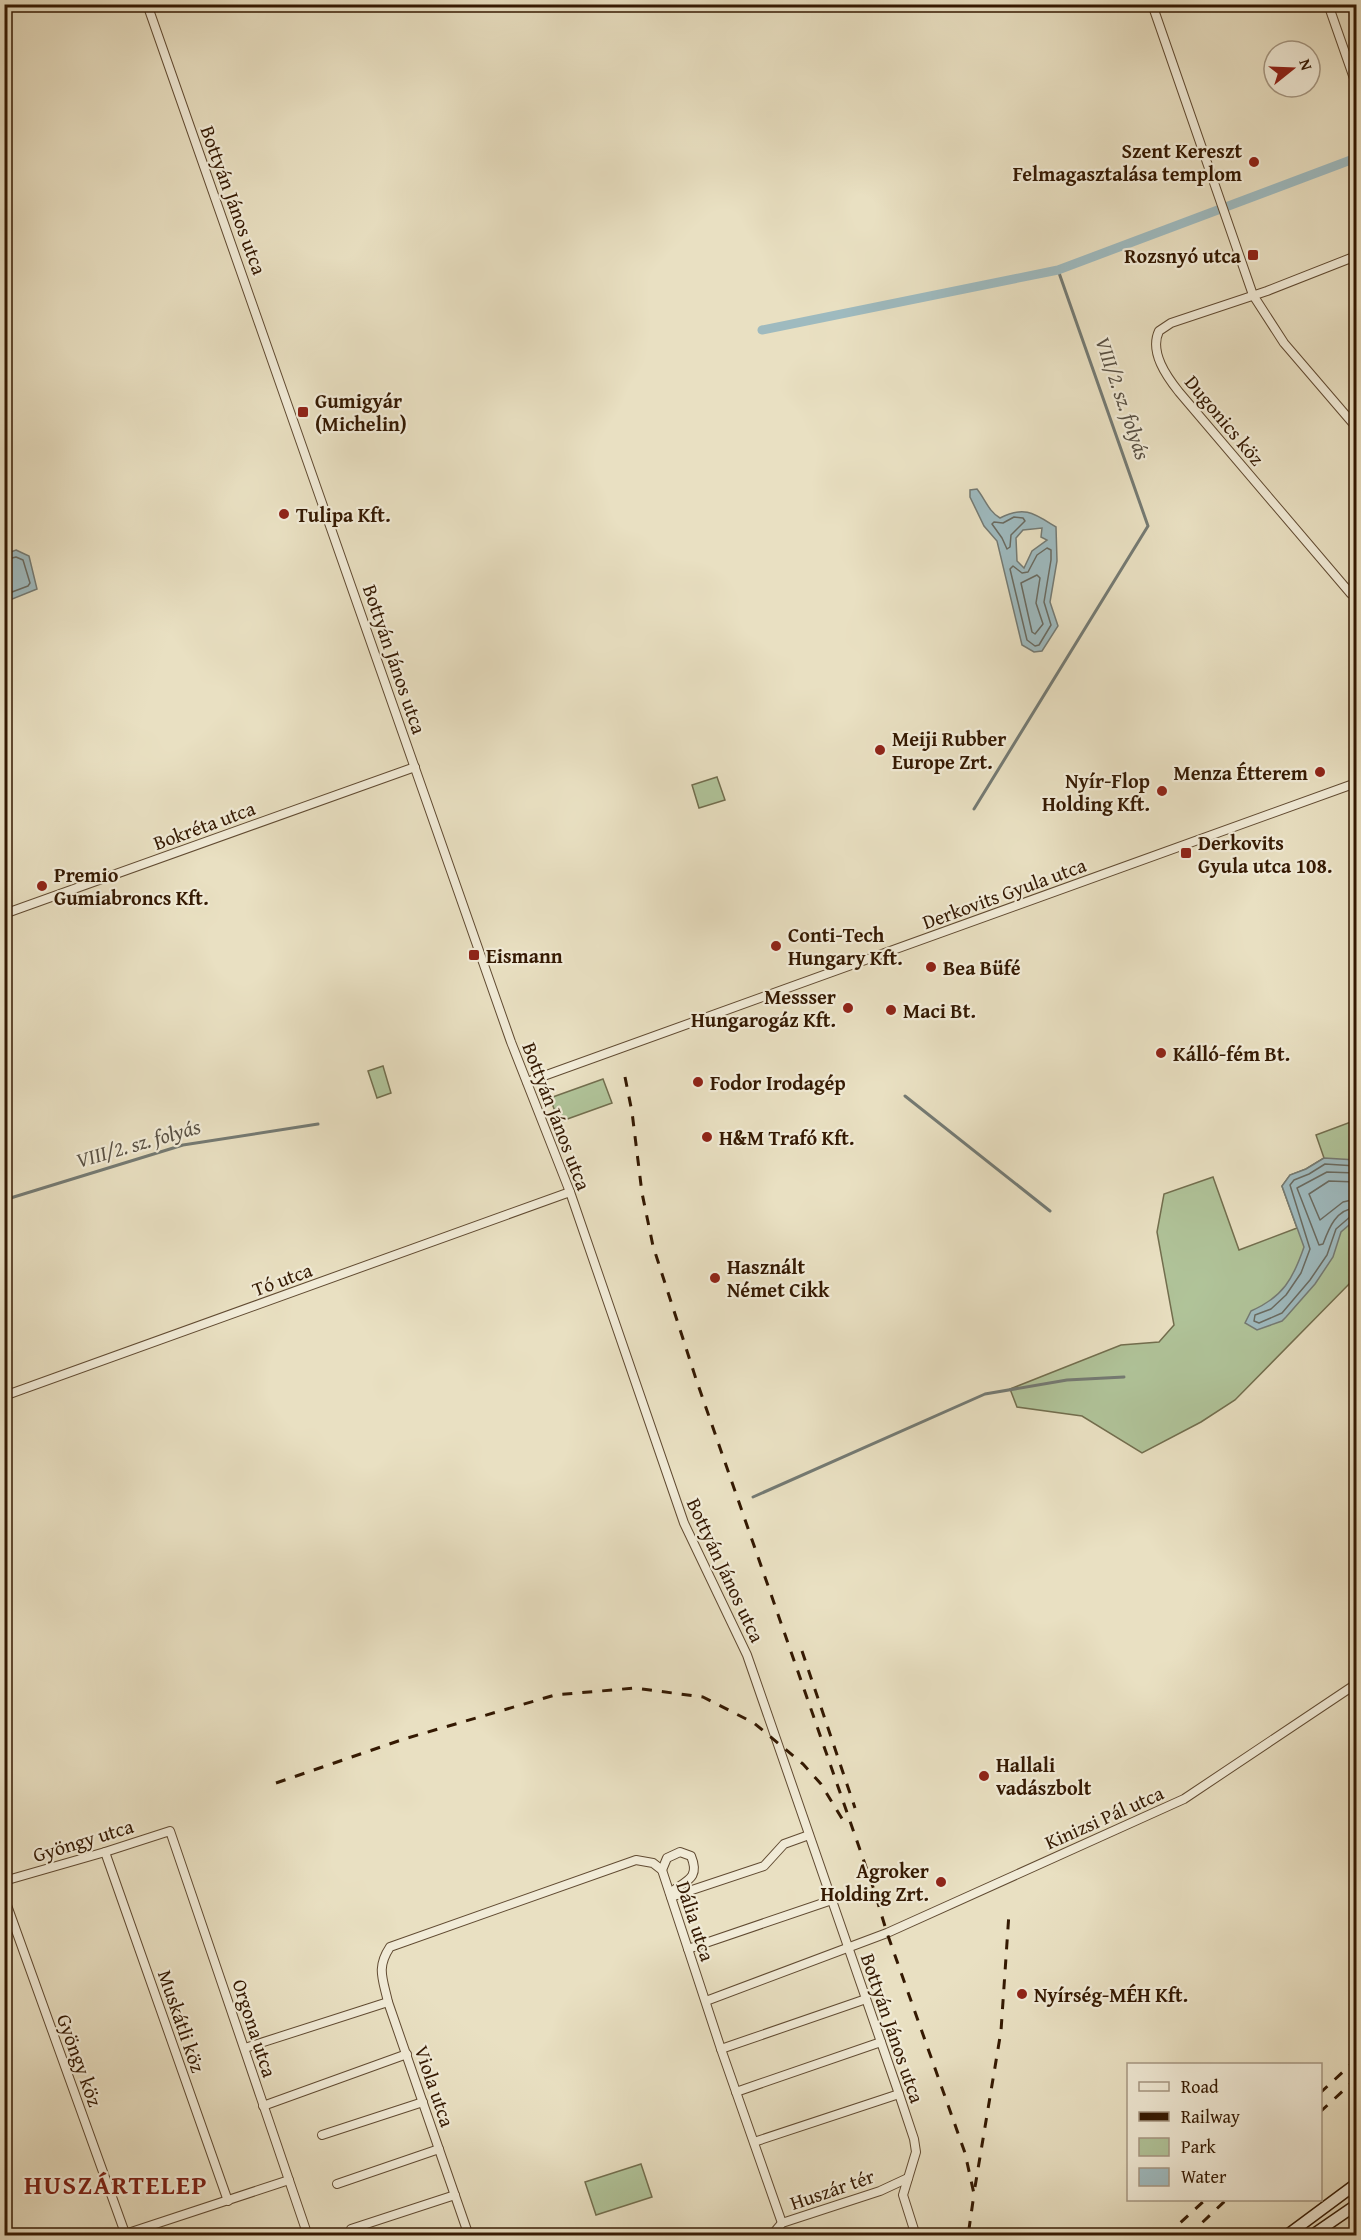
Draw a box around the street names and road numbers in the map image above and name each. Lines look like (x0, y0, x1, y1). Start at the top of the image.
street label: Bottyán János utca (194, 122, 275, 279)
street label: Dugonics köz (1178, 368, 1272, 472)
street label: Bottyán János utca (356, 580, 434, 738)
street label: Bokréta utca (149, 793, 259, 857)
street label: Derkovits Gyula utca (918, 850, 1091, 936)
street label: Bottyán János utca (515, 1038, 599, 1195)
street label: Tó utca (248, 1255, 317, 1303)
street label: Bottyán János utca (680, 1493, 772, 1648)
street label: Kinizsi Pál utca (1040, 1778, 1169, 1856)
street label: Gyöngy utca (29, 1811, 137, 1869)
street label: Dália utca (669, 1877, 723, 1965)
street label: Bottyán János utca (854, 1949, 932, 2107)
street label: Muskátli köz (151, 1966, 213, 2076)
street label: Orgona utca (225, 1975, 285, 2081)
street label: Gyöngy köz (50, 2010, 110, 2111)
street label: Viola utca (408, 2041, 463, 2131)
street label: Huszár tér (786, 2161, 878, 2217)

